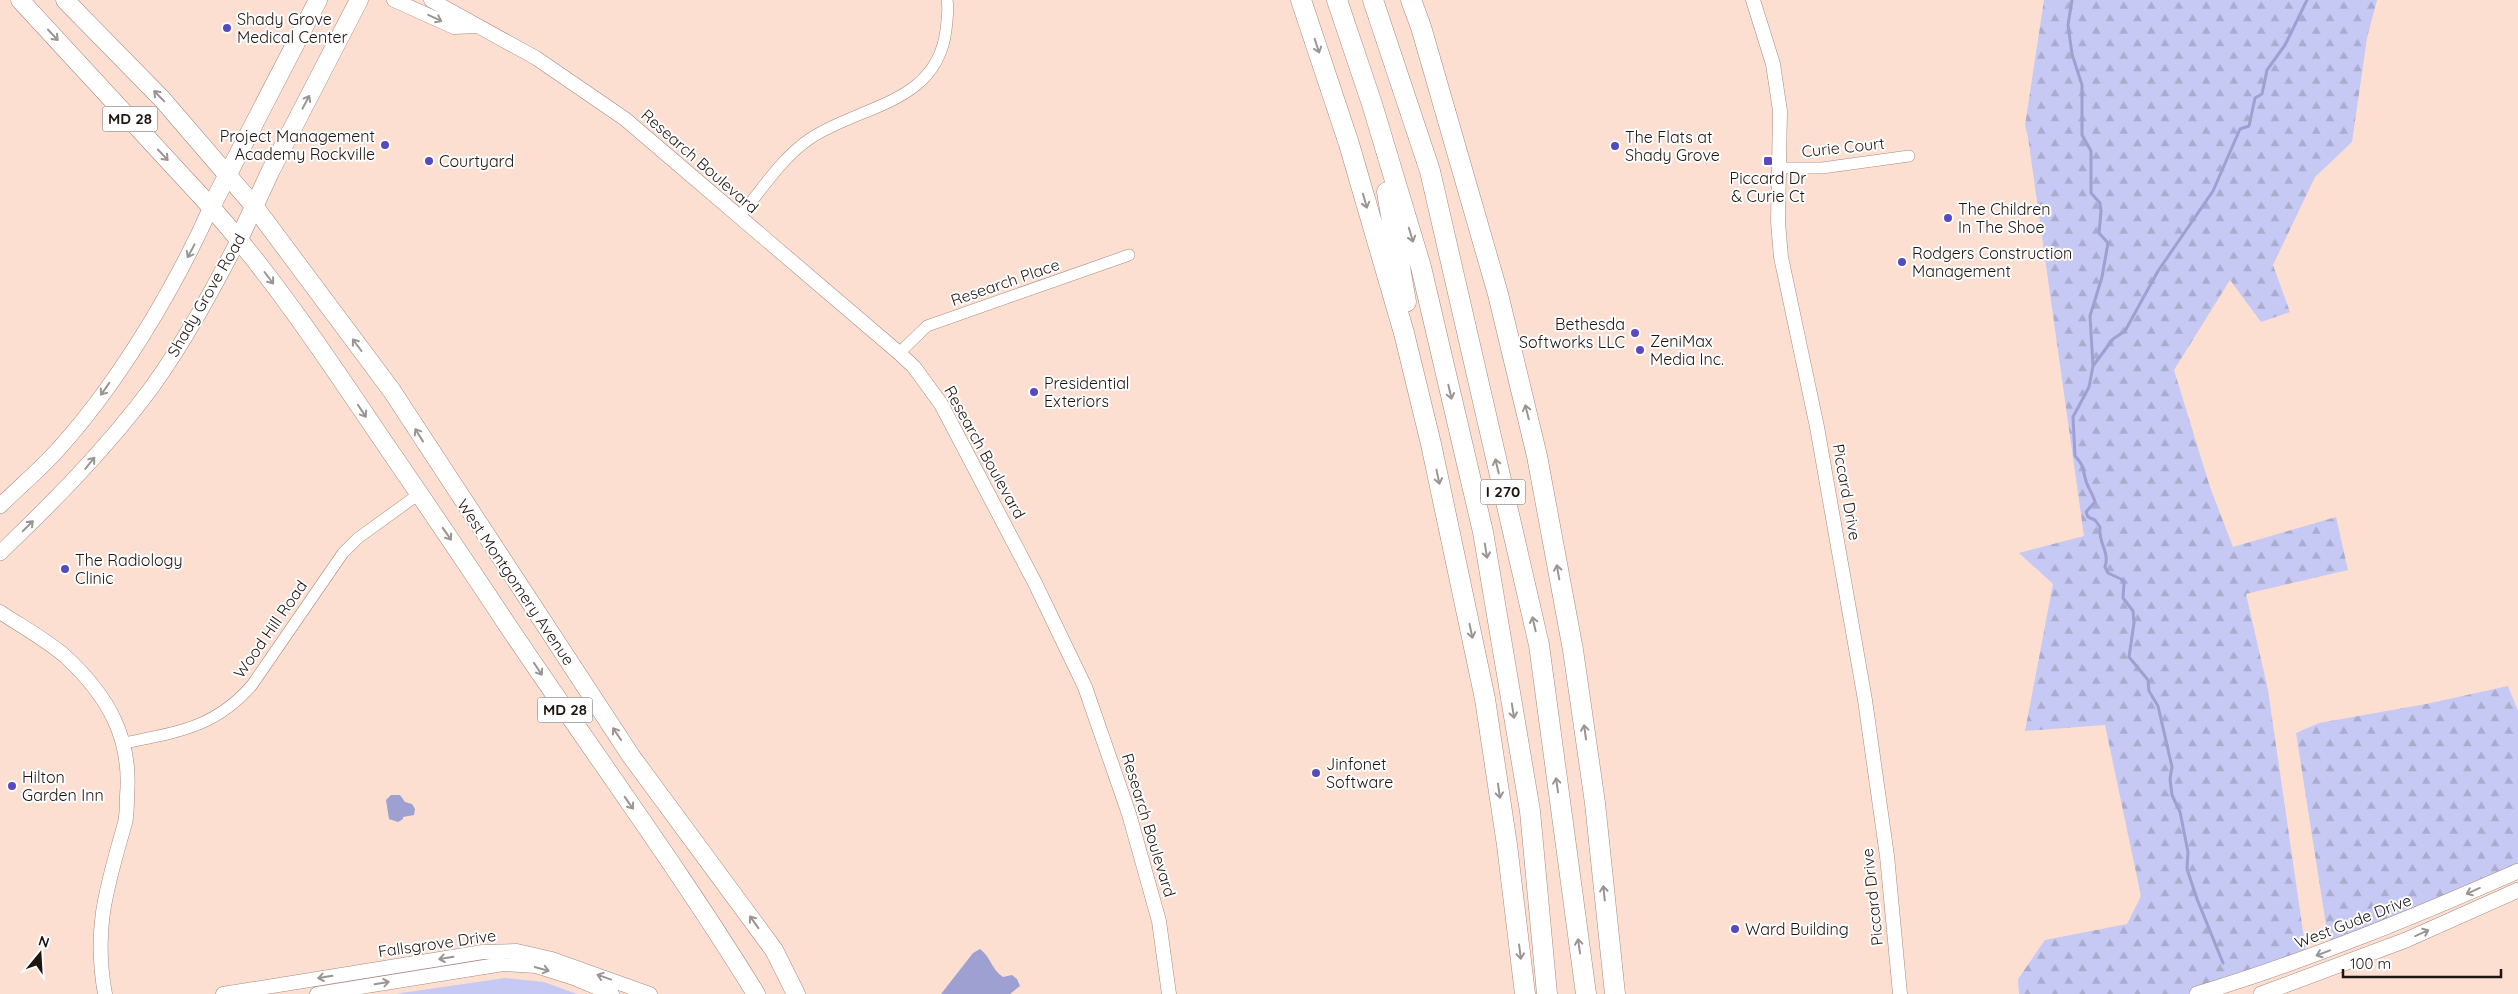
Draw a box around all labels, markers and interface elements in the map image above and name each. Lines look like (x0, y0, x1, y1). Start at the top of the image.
place label: Shady Grove Medical Center (237, 9, 348, 47)
one-way arrow (427, 13, 442, 23)
marker: Shady Grove Medical Center (221, 22, 233, 34)
one-way arrow (47, 29, 59, 42)
one-way arrow (1312, 38, 1322, 54)
one-way arrow (153, 89, 165, 102)
one-way arrow (302, 95, 311, 110)
street label: Research Boulevard (637, 105, 763, 217)
road number: MD 28 (102, 106, 158, 132)
place label: Project Management Academy Rockville (220, 126, 375, 164)
place label: The Flats at Shady Grove (1625, 127, 1720, 165)
street label: Curie Court (1801, 133, 1885, 161)
marker: Project Management Academy Rockville (379, 139, 391, 151)
marker: The Flats at Shady Grove (1609, 140, 1621, 152)
one-way arrow (157, 148, 169, 161)
place label: Courtyard (439, 151, 514, 171)
marker: Courtyard (423, 155, 435, 167)
marker: Piccard Dr & Curie Ct (1762, 155, 1774, 167)
place label: Piccard Dr & Curie Ct (1730, 168, 1806, 206)
one-way arrow (1361, 193, 1371, 209)
place label: The Children In The Shoe (1958, 199, 2050, 237)
marker: The Children In The Shoe (1942, 212, 1954, 224)
one-way arrow (1407, 226, 1417, 242)
street label: Shady Grove Road (163, 230, 249, 360)
place label: Rodgers Construction Management (1912, 243, 2072, 281)
one-way arrow (186, 244, 196, 259)
street label: Research Place (948, 254, 1062, 310)
marker: Rodgers Construction Management (1896, 256, 1908, 268)
one-way arrow (263, 271, 274, 284)
place label: Bethesda Softworks LLC (1519, 314, 1625, 352)
marker: Bethesda Softworks LLC (1629, 327, 1641, 339)
place label: ZeniMax Media Inc. (1650, 331, 1724, 369)
one-way arrow (352, 338, 362, 352)
marker: ZeniMax Media Inc. (1634, 344, 1646, 356)
place label: Presidential Exteriors (1044, 373, 1130, 411)
one-way arrow (100, 382, 110, 396)
street label: Research Boulevard (940, 382, 1030, 522)
one-way arrow (1446, 384, 1455, 400)
marker: Presidential Exteriors (1028, 386, 1040, 398)
one-way arrow (357, 404, 368, 418)
one-way arrow (1521, 405, 1531, 421)
one-way arrow (414, 428, 425, 442)
street label: Piccard Drive (1829, 442, 1865, 542)
one-way arrow (84, 457, 95, 470)
one-way arrow (1492, 458, 1501, 474)
one-way arrow (1434, 468, 1443, 484)
road number: I 270 (1480, 480, 1526, 504)
street label: West Montgomery Avenue (453, 495, 579, 669)
one-way arrow (22, 520, 34, 532)
one-way arrow (442, 527, 452, 541)
one-way arrow (1482, 542, 1492, 558)
place label: The Radiology Clinic (75, 550, 183, 588)
marker: The Radiology Clinic (59, 563, 71, 575)
one-way arrow (1553, 564, 1563, 580)
street label: Wood Hill Road (229, 576, 311, 682)
one-way arrow (1529, 616, 1538, 632)
one-way arrow (1467, 622, 1476, 638)
one-way arrow (532, 662, 543, 676)
road number: MD 28 (538, 698, 592, 722)
one-way arrow (1508, 703, 1518, 719)
one-way arrow (1579, 724, 1589, 740)
one-way arrow (612, 728, 622, 742)
street label: Research Boulevard (1118, 751, 1180, 899)
place label: Jinfonet Software (1326, 754, 1393, 792)
place label: Hilton Garden Inn (22, 767, 104, 805)
marker: Jinfonet Software (1310, 767, 1322, 779)
one-way arrow (1552, 777, 1562, 793)
marker: Hilton Garden Inn (6, 780, 18, 792)
one-way arrow (1494, 783, 1504, 799)
one-way arrow (624, 796, 634, 810)
street label: Piccard Drive (1857, 847, 1887, 947)
one-way arrow (1600, 886, 1609, 902)
one-way arrow (2466, 886, 2481, 896)
street label: West Gude Drive (2292, 890, 2414, 952)
one-way arrow (749, 915, 759, 929)
place label: Ward Building (1745, 919, 1849, 939)
marker: Ward Building (1729, 923, 1741, 935)
street label: Fallsgrove Drive (377, 925, 497, 961)
one-way arrow (2414, 928, 2429, 938)
north arrow (15, 929, 65, 979)
text: N (36, 931, 52, 952)
one-way arrow (1574, 938, 1584, 954)
one-way arrow (1515, 944, 1525, 960)
scale bar (2343, 946, 2500, 978)
one-way arrow (2316, 949, 2331, 958)
one-way arrow (438, 953, 454, 963)
text: 100 m (2350, 954, 2391, 973)
one-way arrow (534, 964, 550, 974)
one-way arrow (597, 972, 612, 981)
one-way arrow (317, 973, 333, 983)
one-way arrow (374, 978, 390, 988)

